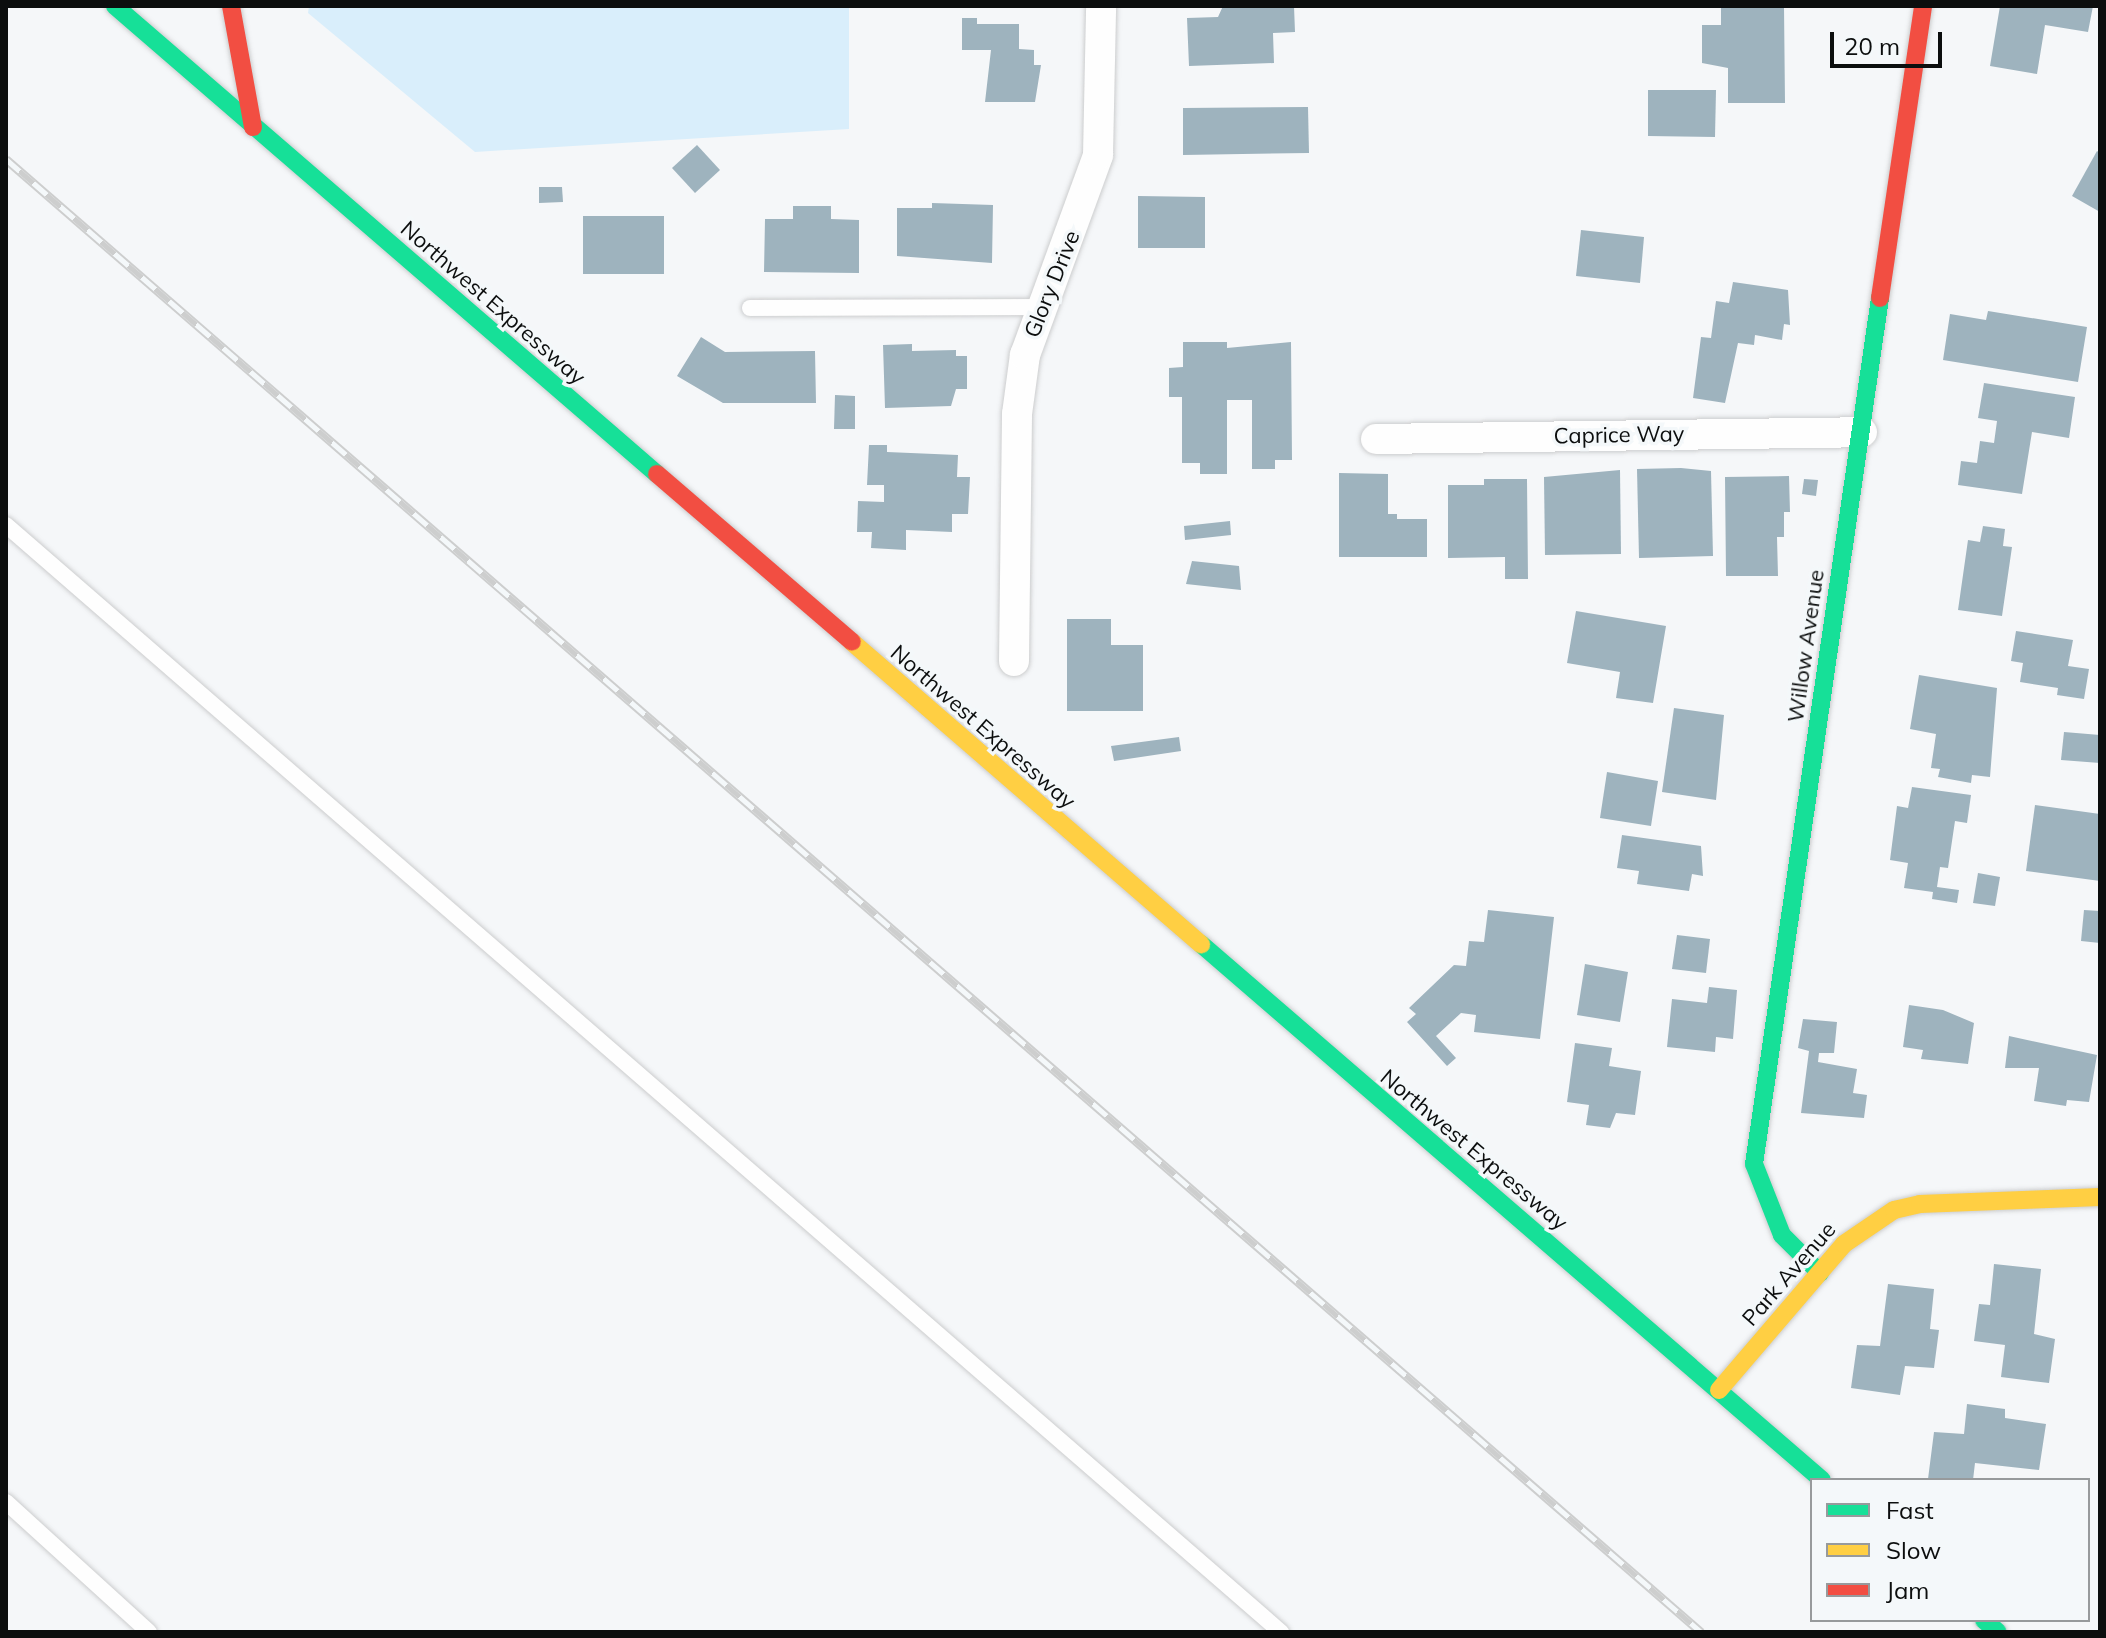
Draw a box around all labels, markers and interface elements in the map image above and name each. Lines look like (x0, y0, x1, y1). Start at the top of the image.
scale bar (1834, 16, 1946, 66)
text: 20 m (1844, 31, 1900, 61)
street label: Northwest Expressway (395, 216, 591, 390)
street label: Glory Drive (1019, 227, 1085, 341)
street label: Caprice Way (1553, 421, 1685, 449)
street label: Willow Avenue (1782, 568, 1830, 724)
street label: Northwest Expressway (885, 640, 1081, 814)
street label: Northwest Expressway (1375, 1064, 1573, 1236)
street label: Park Avenue (1737, 1217, 1841, 1331)
legend (1810, 1478, 2090, 1622)
text: Fast (1886, 1495, 1934, 1525)
text: Slow (1886, 1535, 1941, 1565)
text: Jam (1886, 1575, 1929, 1605)

